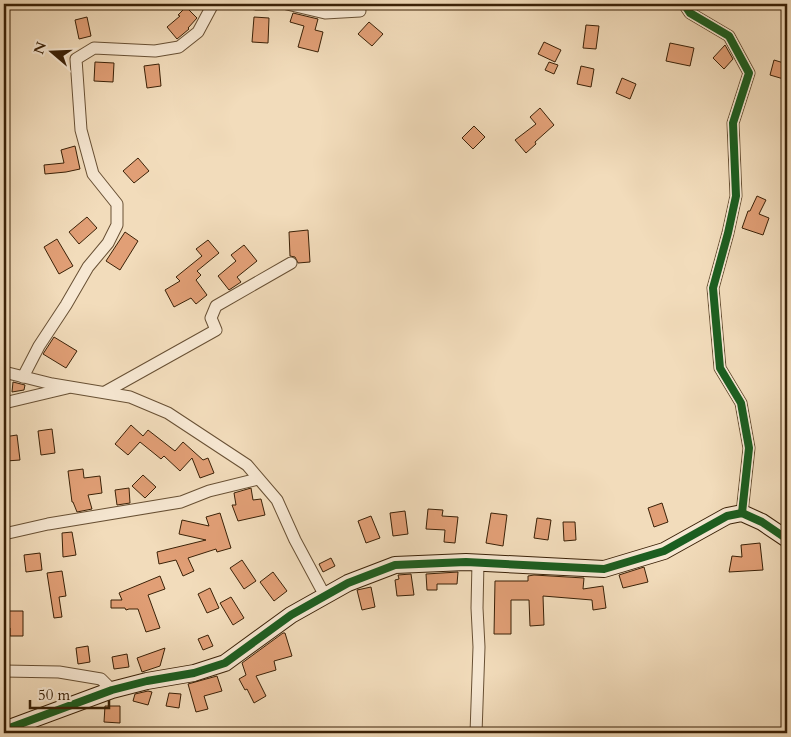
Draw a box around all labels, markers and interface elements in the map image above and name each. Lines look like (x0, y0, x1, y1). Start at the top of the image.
north arrow (28, 28, 78, 78)
text: N (29, 39, 51, 57)
scale bar (30, 677, 109, 709)
text: 50 m (38, 685, 70, 705)

